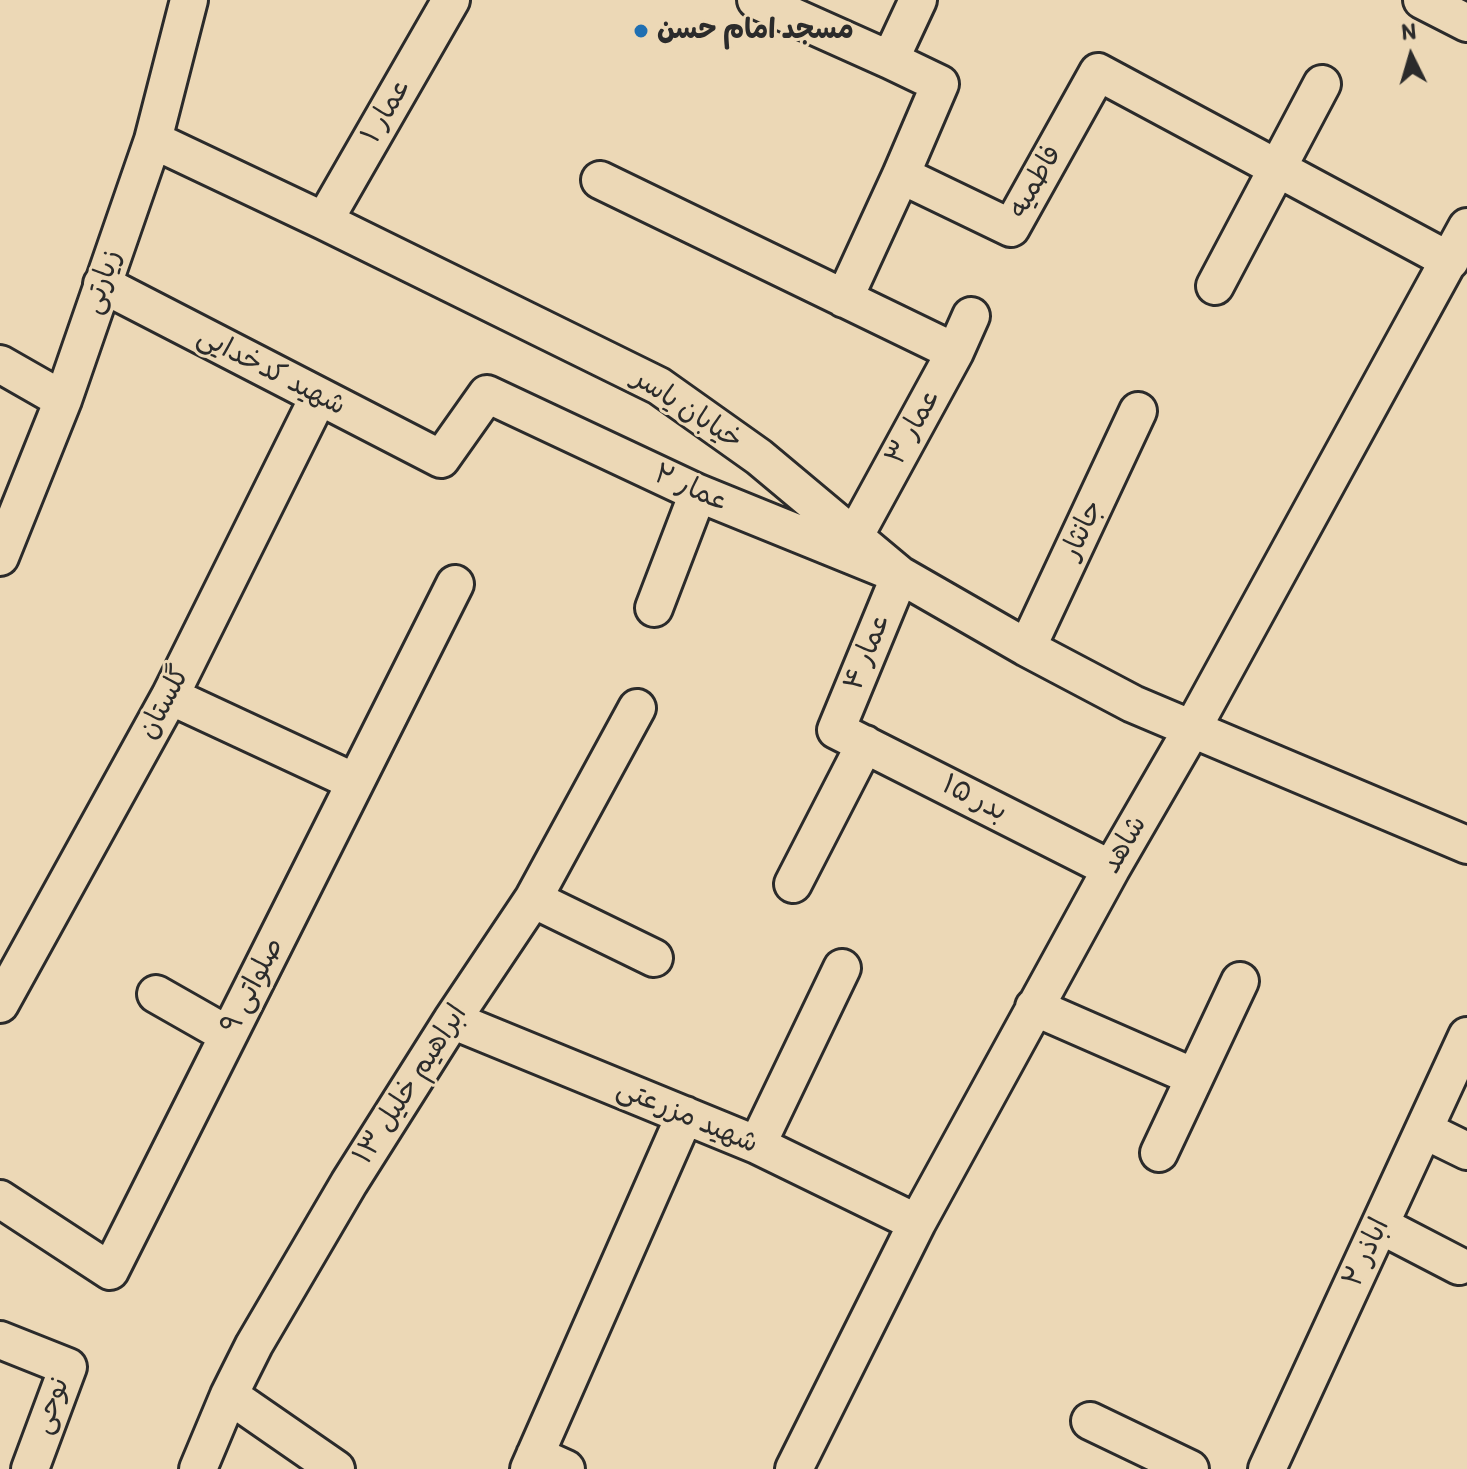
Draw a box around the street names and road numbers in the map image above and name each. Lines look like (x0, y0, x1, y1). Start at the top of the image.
street label: عمار ۱ (355, 72, 419, 150)
street label: فاطمیه (1002, 140, 1070, 224)
street label: زیارتی (76, 245, 130, 319)
street label: شهید کدخدایی (191, 320, 351, 424)
street label: خیابان یاسر (626, 362, 748, 458)
street label: عمار ۳ (879, 383, 949, 471)
street label: عمار ۲ (648, 458, 734, 520)
street label: جانثار (1055, 495, 1111, 565)
street label: عمار ۴ (837, 608, 899, 696)
street label: گلستان (132, 661, 198, 745)
street label: بدر ۱۵ (936, 768, 1012, 830)
street label: شاهد (1095, 810, 1155, 880)
street label: صلواتی ۹ (215, 932, 291, 1040)
street label: ابراهیم خلیل ۱۳ (347, 999, 475, 1171)
street label: شهید مزرعتی (611, 1072, 763, 1162)
street label: اباذر ۲ (1337, 1213, 1397, 1293)
street label: نوحی (26, 1373, 78, 1439)

